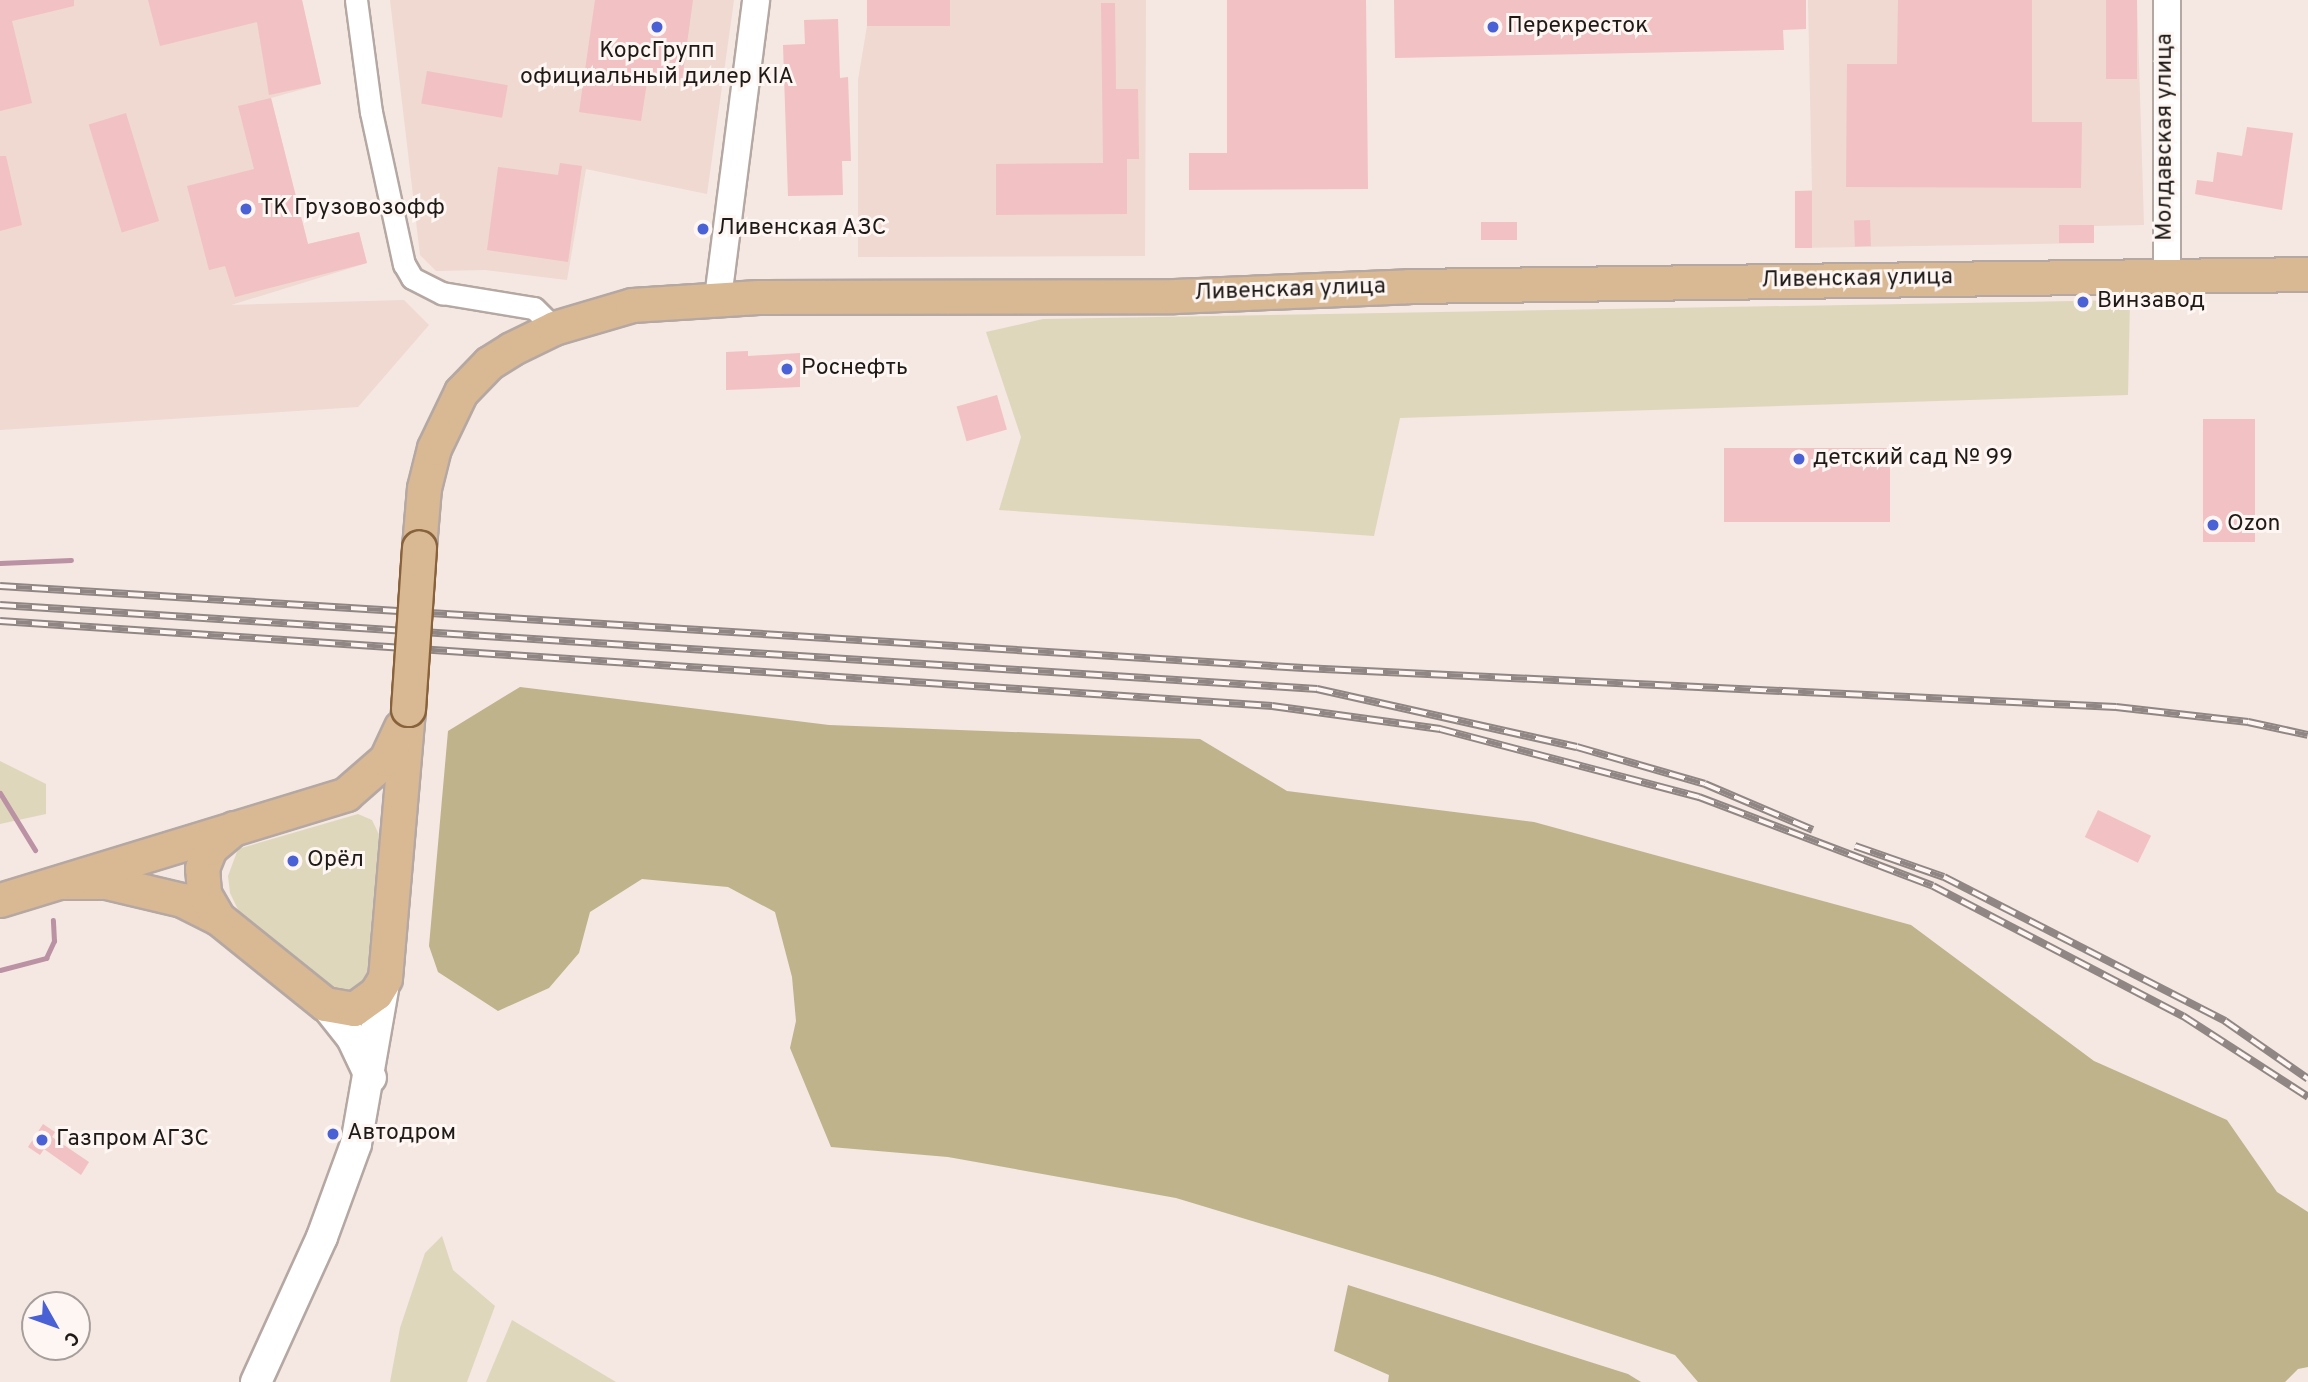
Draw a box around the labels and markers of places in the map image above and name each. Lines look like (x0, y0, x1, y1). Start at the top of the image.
place label: Перекресток (1507, 13, 1648, 41)
marker: КорсГрупп официальный дилер KIA (649, 19, 665, 35)
marker: Перекресток (1485, 19, 1501, 35)
place label: КорсГрупп официальный дилер KIA (520, 38, 794, 92)
place label: ТК Грузовозофф (260, 195, 445, 223)
marker: ТК Грузовозофф (238, 201, 254, 217)
place label: Ливенская АЗС (717, 215, 887, 243)
marker: Ливенская АЗС (695, 221, 711, 237)
place label: Винзавод (2097, 288, 2205, 316)
marker: Винзавод (2075, 294, 2091, 310)
place label: Роснефть (801, 355, 908, 383)
marker: Роснефть (779, 361, 795, 377)
place label: детский сад № 99 (1813, 445, 2013, 473)
marker: детский сад № 99 (1791, 451, 1807, 467)
place label: Ozon (2227, 511, 2280, 539)
marker: Ozon (2205, 517, 2221, 533)
place label: Орёл (307, 847, 364, 875)
marker: Орёл (285, 853, 301, 869)
place label: Автодром (347, 1120, 456, 1148)
place label: Газпром АГЗС (56, 1126, 210, 1154)
marker: Автодром (325, 1126, 341, 1142)
marker: Газпром АГЗС (34, 1132, 50, 1148)

